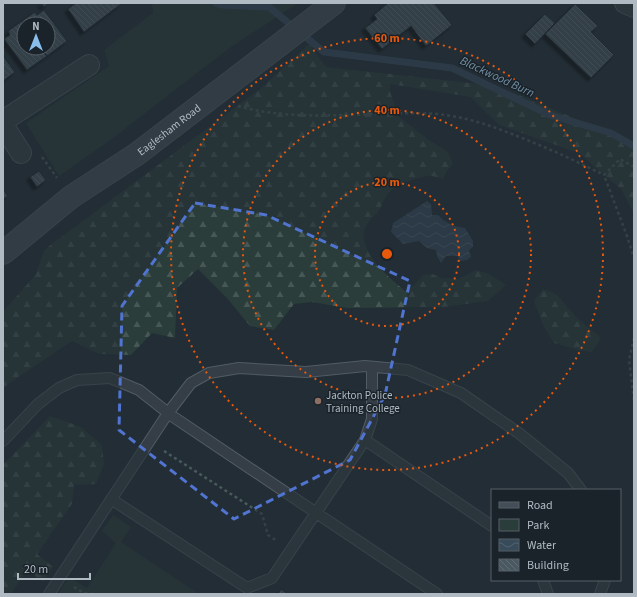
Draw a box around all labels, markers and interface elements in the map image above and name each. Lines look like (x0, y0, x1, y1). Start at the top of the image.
north arrow (16, 16, 56, 56)
text: N (32, 19, 40, 34)
text: 60 m (374, 30, 400, 47)
water label: Blackwood Burn (457, 52, 537, 102)
street label: Eaglesham Road (134, 100, 204, 159)
text: 40 m (374, 102, 400, 119)
text: 20 m (374, 174, 400, 191)
centre of rings (380, 247, 394, 261)
place label: Jackton Police Training College (326, 388, 400, 416)
marker: Jackton Police Training College (313, 396, 323, 406)
legend (491, 489, 621, 581)
text: Road (527, 497, 553, 514)
text: Park (527, 517, 549, 534)
text: Water (527, 537, 557, 554)
scale bar (18, 555, 90, 581)
text: Building (527, 557, 569, 574)
text: 20 m (24, 561, 48, 578)

